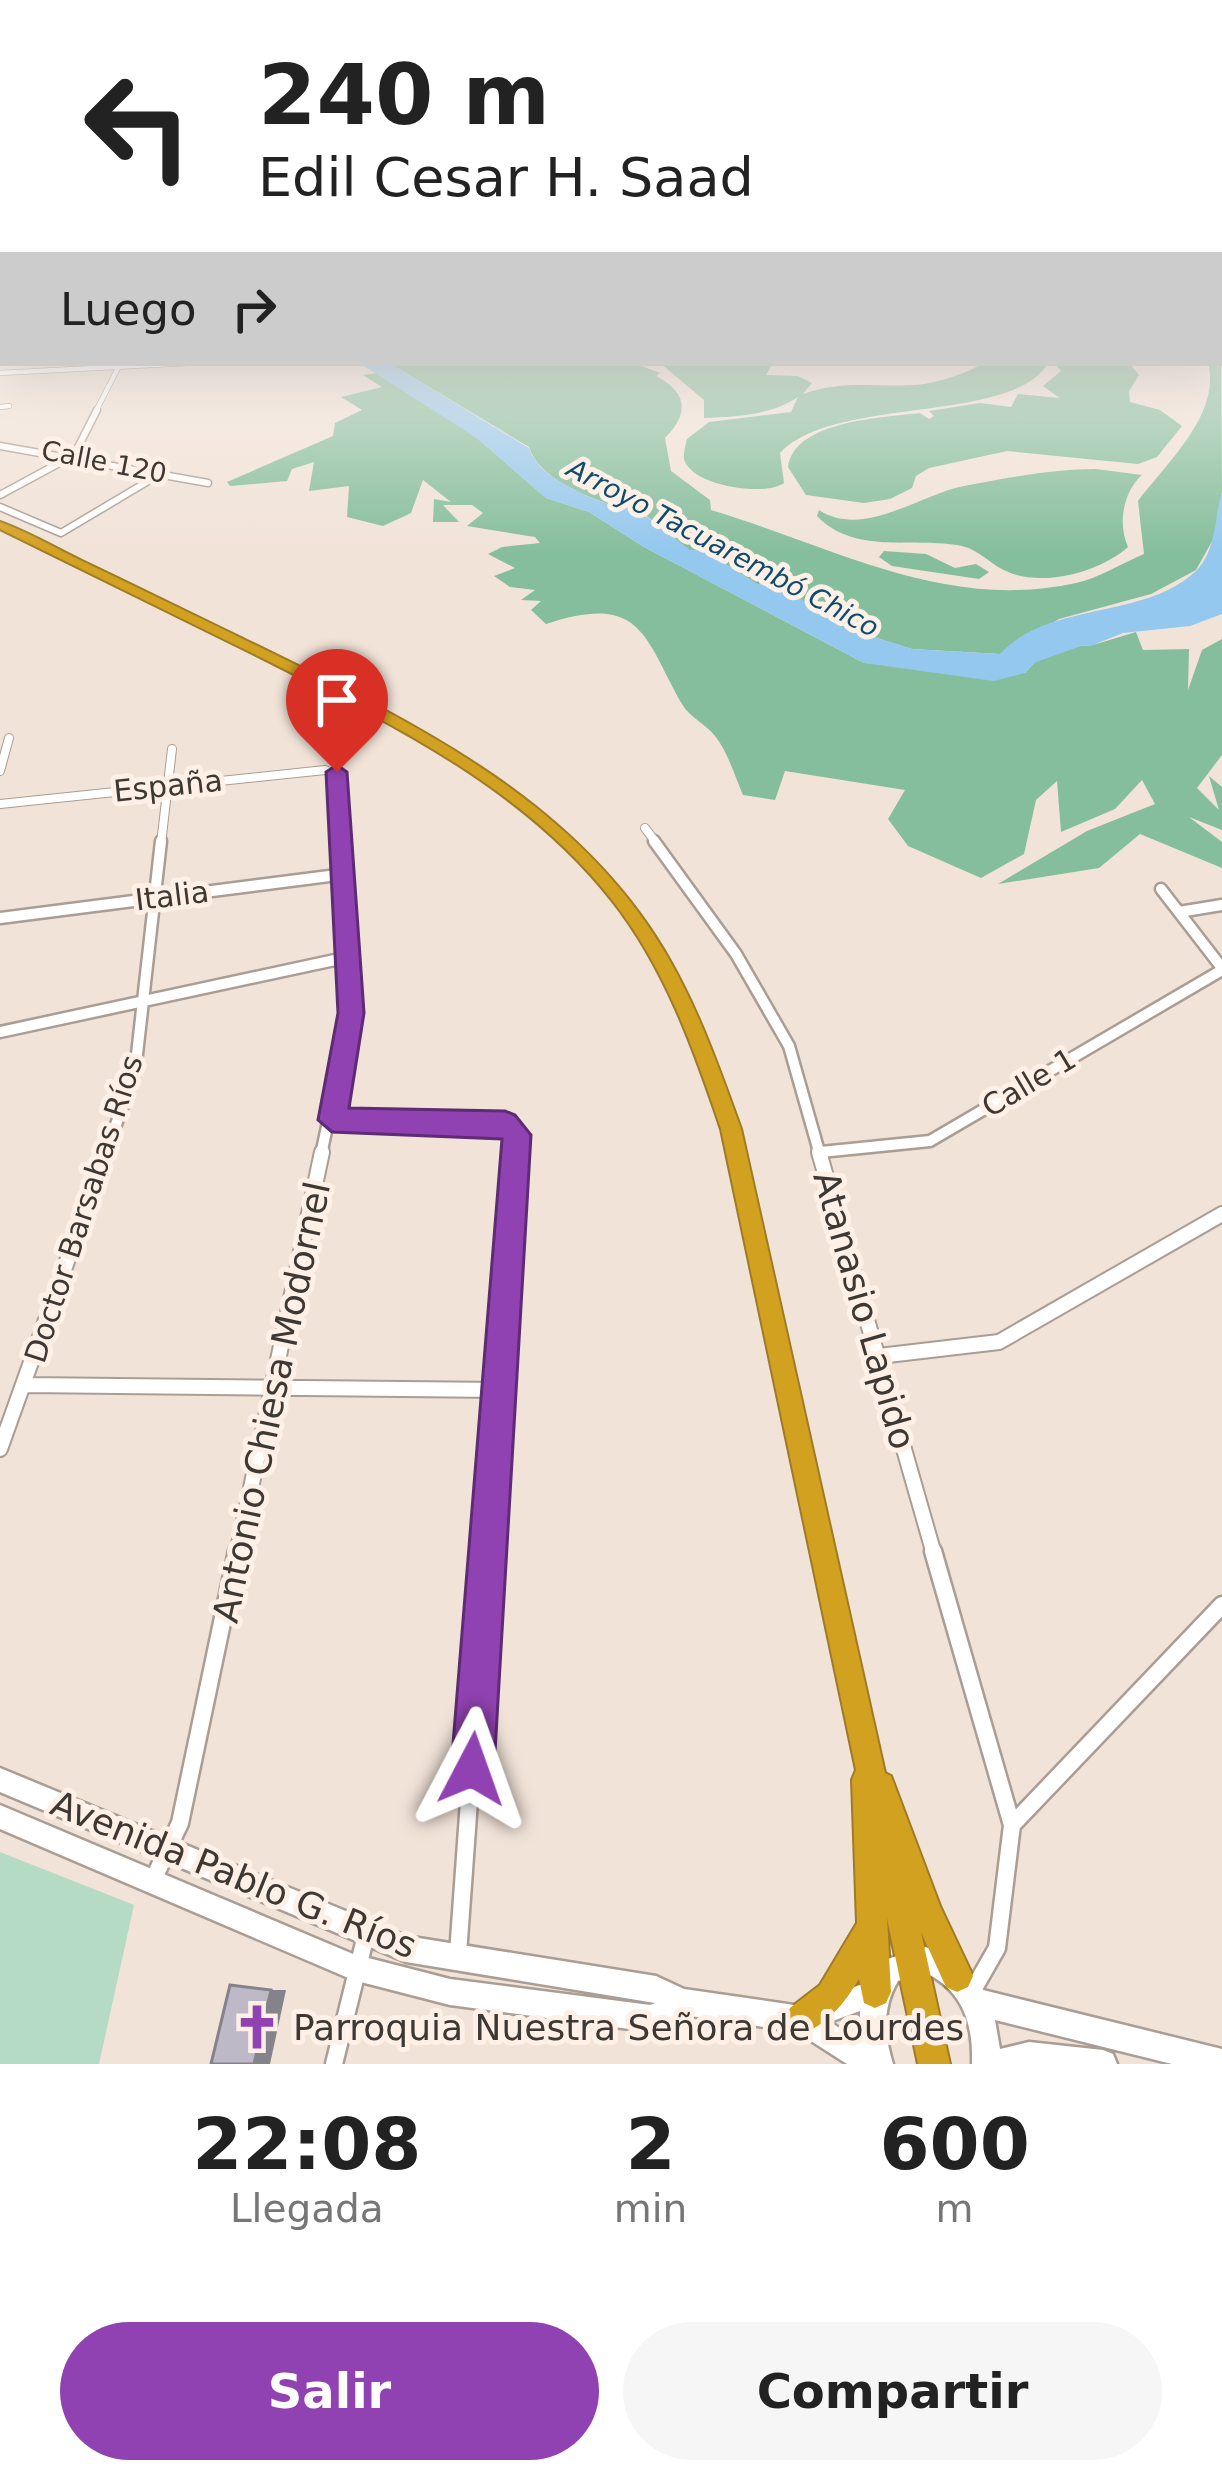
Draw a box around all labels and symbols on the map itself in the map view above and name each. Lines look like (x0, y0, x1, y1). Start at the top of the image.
street label: Calle 120 (39, 434, 169, 489)
water label: Arroyo Tacuarembó Chico (561, 451, 884, 643)
pin (286, 649, 388, 772)
street label: España (112, 762, 224, 809)
street label: Italia (133, 874, 211, 917)
street label: Calle 1 (976, 1041, 1082, 1124)
street label: Doctor Barsabas Ríos (17, 1051, 150, 1367)
street label: Atanasio Lapido (805, 1166, 924, 1454)
street label: Antonio Chiesa Modornel (205, 1178, 338, 1626)
position arrow (409, 1706, 535, 1832)
street label: Avenida Pablo G. Ríos (45, 1782, 422, 1967)
church icon: Parroquia Nuestra Señora de Lourdes (232, 2002, 282, 2052)
place label: Parroquia Nuestra Señora de Lourdes (293, 2007, 964, 2048)

